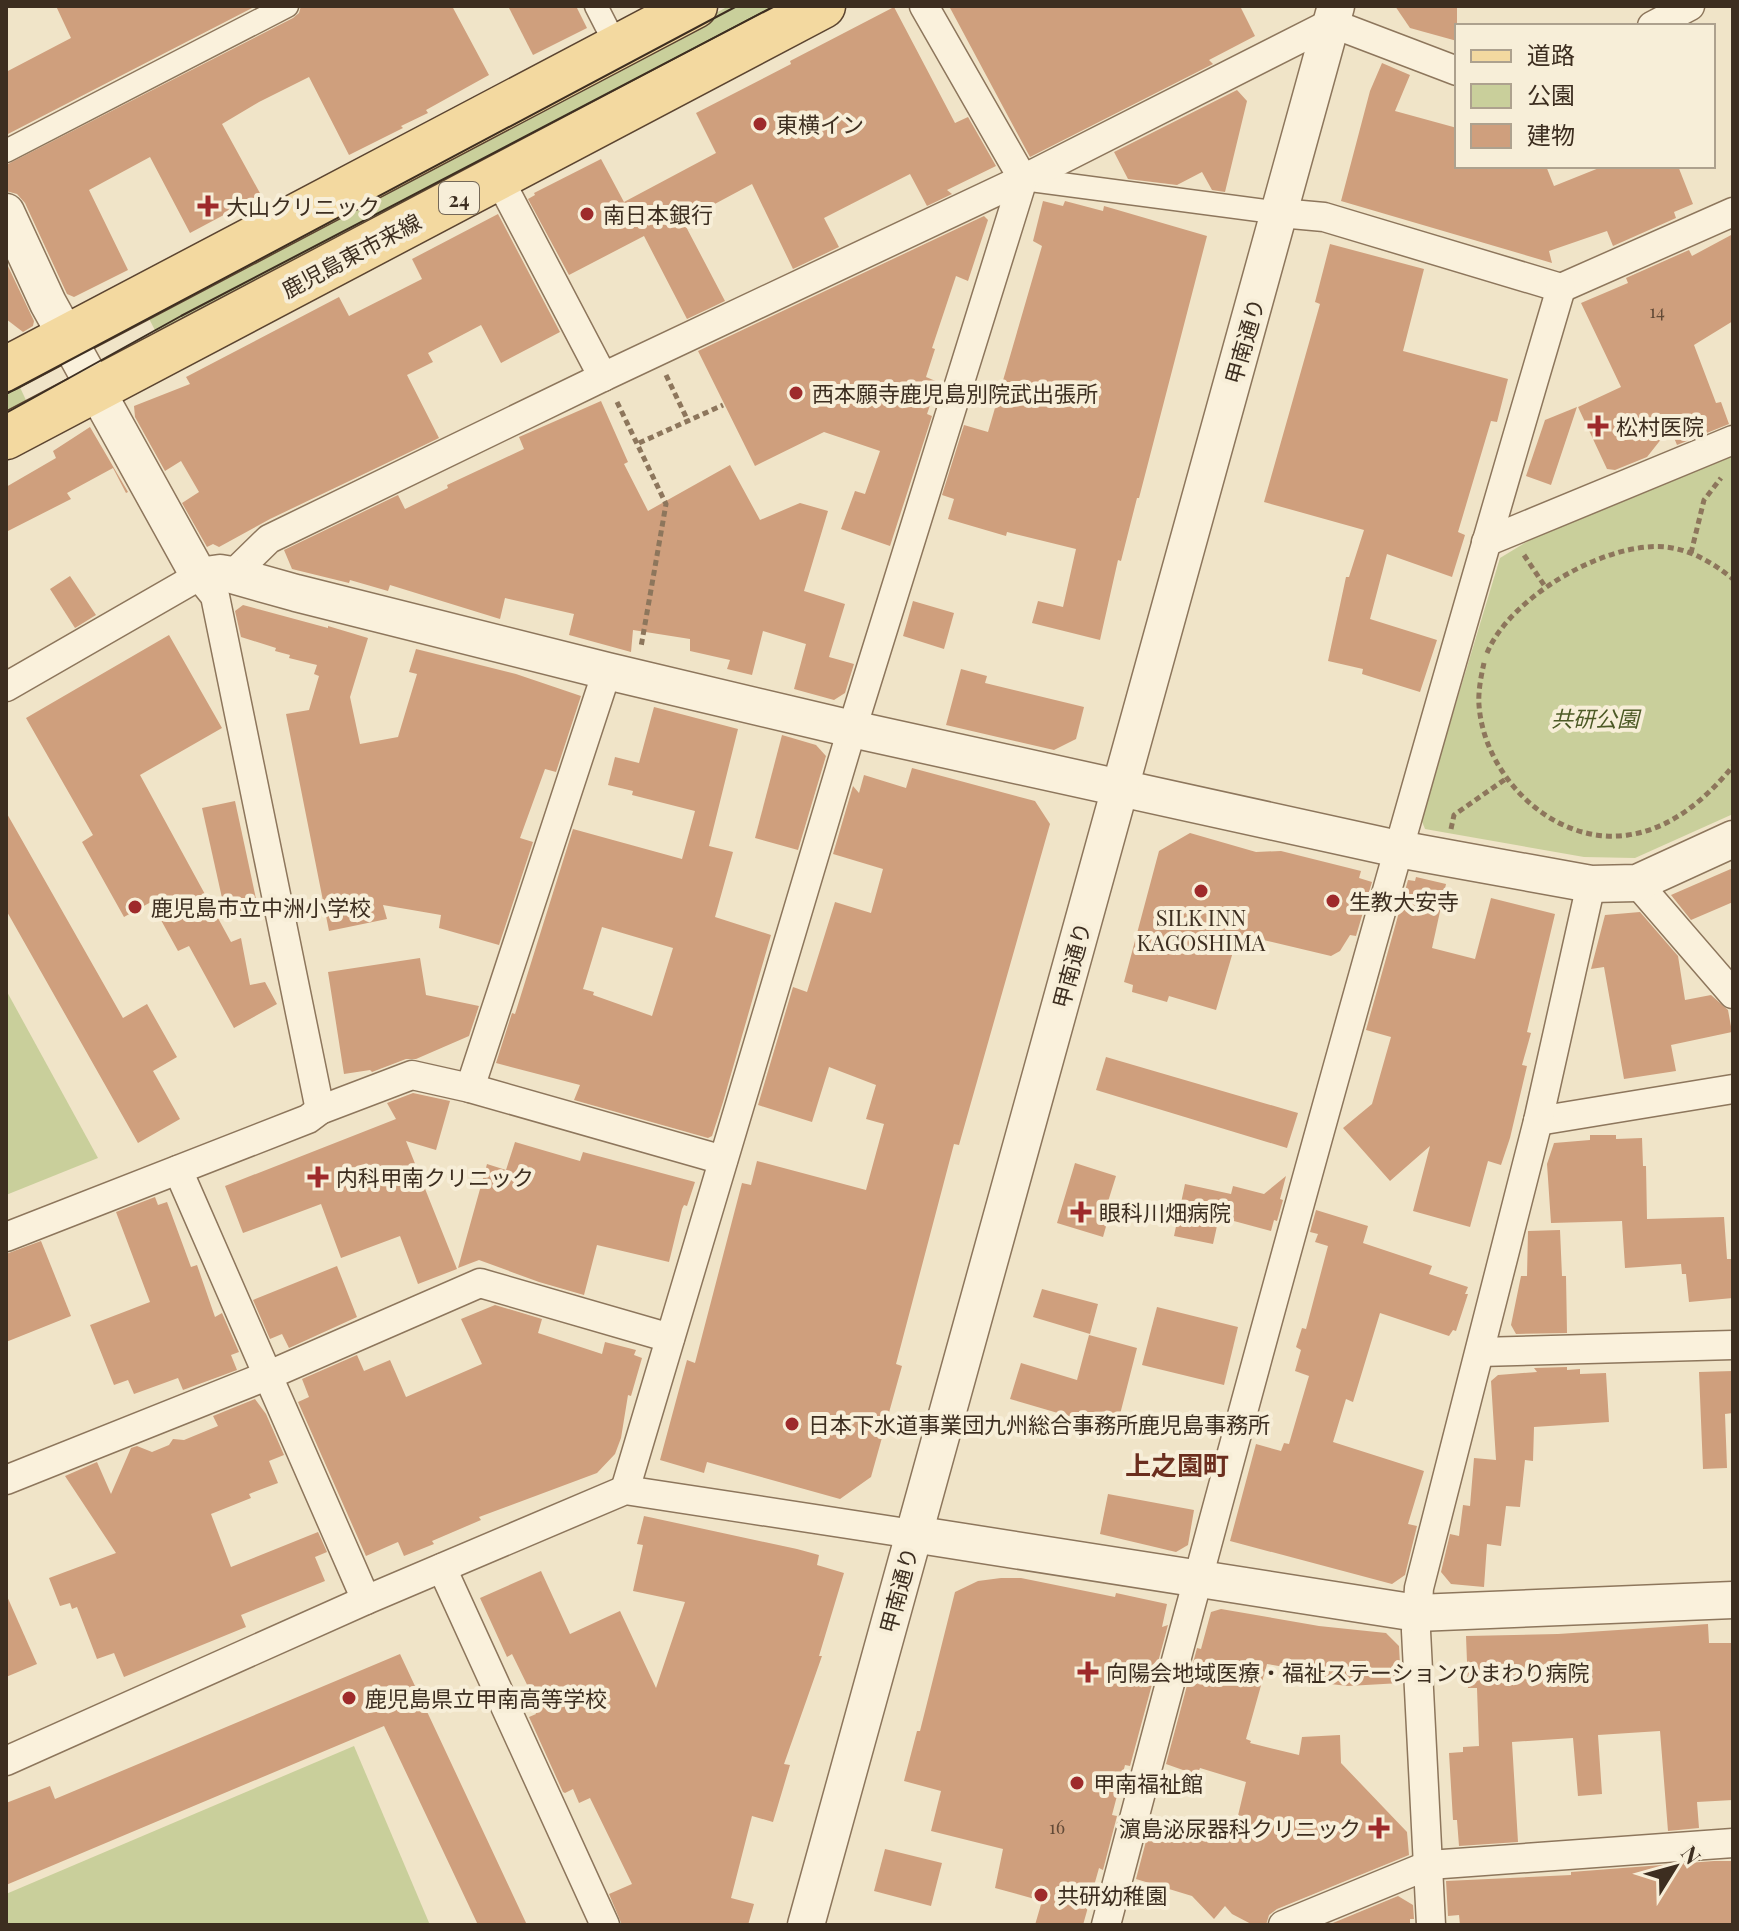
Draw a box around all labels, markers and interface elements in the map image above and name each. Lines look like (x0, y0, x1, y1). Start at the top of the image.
legend (1455, 24, 1715, 168)
text: 道路 (1527, 38, 1575, 70)
text: 公園 (1527, 78, 1575, 110)
place label: 東横イン (776, 109, 864, 139)
marker: 東横イン (751, 115, 769, 133)
text: 建物 (1527, 118, 1575, 150)
road number: 24 (439, 182, 479, 214)
place label: 大山クリニック (226, 191, 380, 221)
marker: 大山クリニック (197, 195, 219, 217)
place label: 南日本銀行 (603, 199, 713, 229)
marker: 南日本銀行 (578, 205, 596, 223)
street label: 鹿児島東市来線 (276, 206, 426, 304)
street label: 甲南通り (1217, 295, 1271, 387)
house number: 14 (1649, 299, 1665, 323)
place label: 西本願寺鹿児島別院武出張所 (812, 378, 1098, 408)
marker: 西本願寺鹿児島別院武出張所 (787, 384, 805, 402)
place label: 松村医院 (1616, 411, 1704, 441)
marker: 松村医院 (1587, 415, 1609, 437)
park label: 共研公園 (1551, 703, 1642, 733)
marker: SILK INN KAGOSHIMA (1192, 882, 1210, 900)
place label: 生教大安寺 (1349, 886, 1459, 916)
place label: 鹿児島市立中洲小学校 (151, 892, 371, 922)
marker: 生教大安寺 (1324, 892, 1342, 910)
marker: 鹿児島市立中洲小学校 (126, 898, 144, 916)
place label: SILK INN KAGOSHIMA (1137, 902, 1266, 957)
street label: 甲南通り (1045, 919, 1097, 1011)
place label: 内科甲南クリニック (336, 1162, 534, 1192)
marker: 内科甲南クリニック (307, 1166, 329, 1188)
place label: 眼科川畑病院 (1099, 1197, 1231, 1227)
marker: 眼科川畑病院 (1070, 1201, 1092, 1223)
place label: 日本下水道事業団九州総合事務所鹿児島事務所 (808, 1409, 1270, 1439)
marker: 日本下水道事業団九州総合事務所鹿児島事務所 (783, 1415, 801, 1433)
district label: 上之園町 (1125, 1447, 1229, 1482)
street label: 甲南通り (872, 1544, 924, 1636)
place label: 向陽会地域医療・福祉ステーションひまわり病院 (1106, 1657, 1590, 1687)
marker: 向陽会地域医療・福祉ステーションひまわり病院 (1077, 1661, 1099, 1683)
place label: 鹿児島県立甲南高等学校 (365, 1683, 607, 1713)
marker: 鹿児島県立甲南高等学校 (340, 1689, 358, 1707)
place label: 甲南福祉館 (1093, 1768, 1203, 1798)
marker: 甲南福祉館 (1068, 1774, 1086, 1792)
place label: 濵島泌尿器科クリニック (1119, 1813, 1361, 1843)
house number: 16 (1049, 1815, 1065, 1839)
marker: 濵島泌尿器科クリニック (1368, 1817, 1390, 1839)
north arrow (1635, 1827, 1715, 1907)
text: N (1675, 1839, 1709, 1870)
place label: 共研幼稚園 (1057, 1880, 1167, 1910)
marker: 共研幼稚園 (1032, 1886, 1050, 1904)

